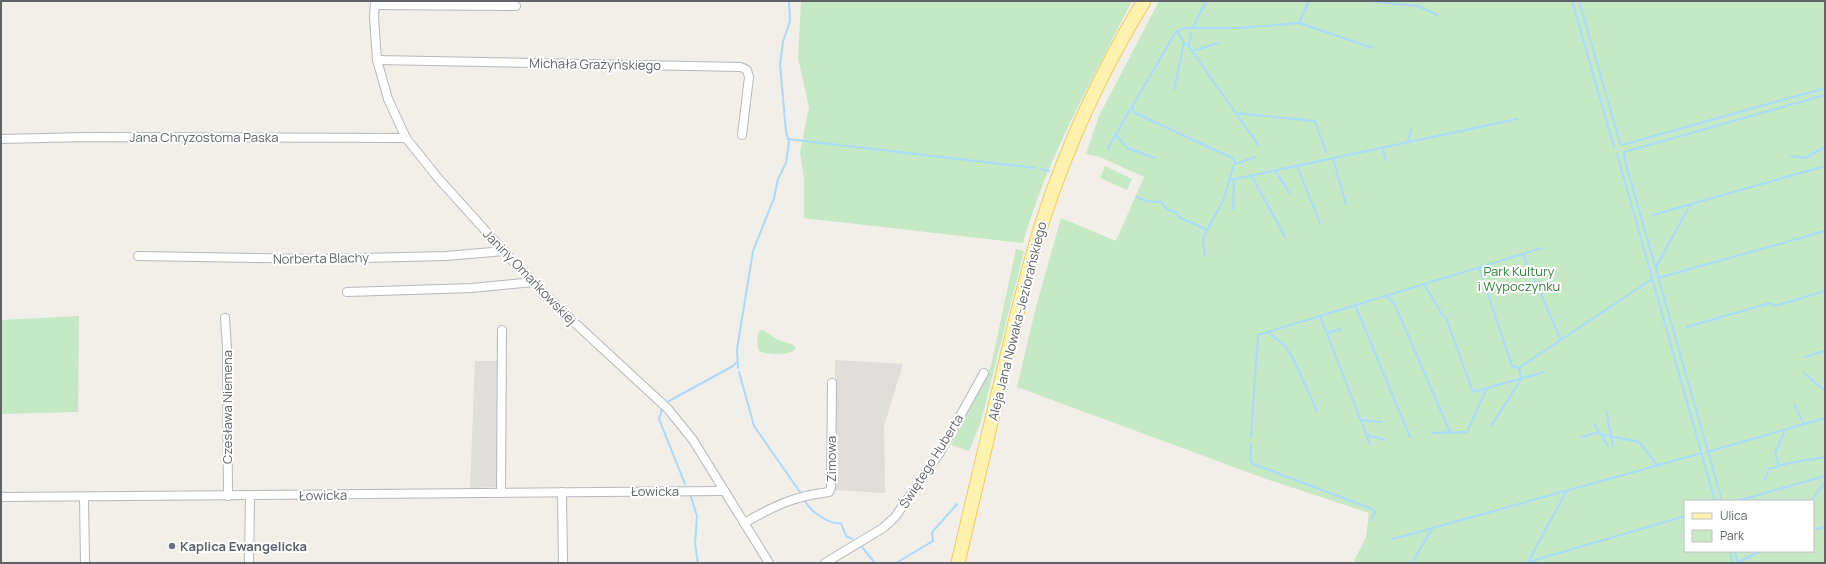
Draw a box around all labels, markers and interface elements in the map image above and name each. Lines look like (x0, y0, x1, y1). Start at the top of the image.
street label: Michała Grażyńskiego (529, 54, 661, 74)
street label: Jana Chryzostoma Paska (130, 128, 278, 146)
street label: Aleja Jana Nowaka-Jeziorańskiego (984, 219, 1051, 422)
street label: Janiny Omańkowskiej (479, 225, 581, 329)
street label: Norberta Blachy (273, 248, 369, 268)
park label: Park Kultury i Wypoczynku (1478, 262, 1560, 295)
street label: Czesława Niemena (218, 350, 236, 464)
street label: Świętego Huberta (895, 410, 967, 512)
street label: Zimowa (822, 436, 840, 482)
street label: Łowicka (631, 482, 679, 500)
street label: Łowicka (299, 486, 347, 504)
legend (1684, 500, 1814, 552)
text: Ulica (1720, 507, 1747, 524)
text: Park (1720, 527, 1745, 544)
place label: Kaplica Ewangelicka (180, 537, 307, 555)
marker: Kaplica Ewangelicka (167, 541, 177, 551)

